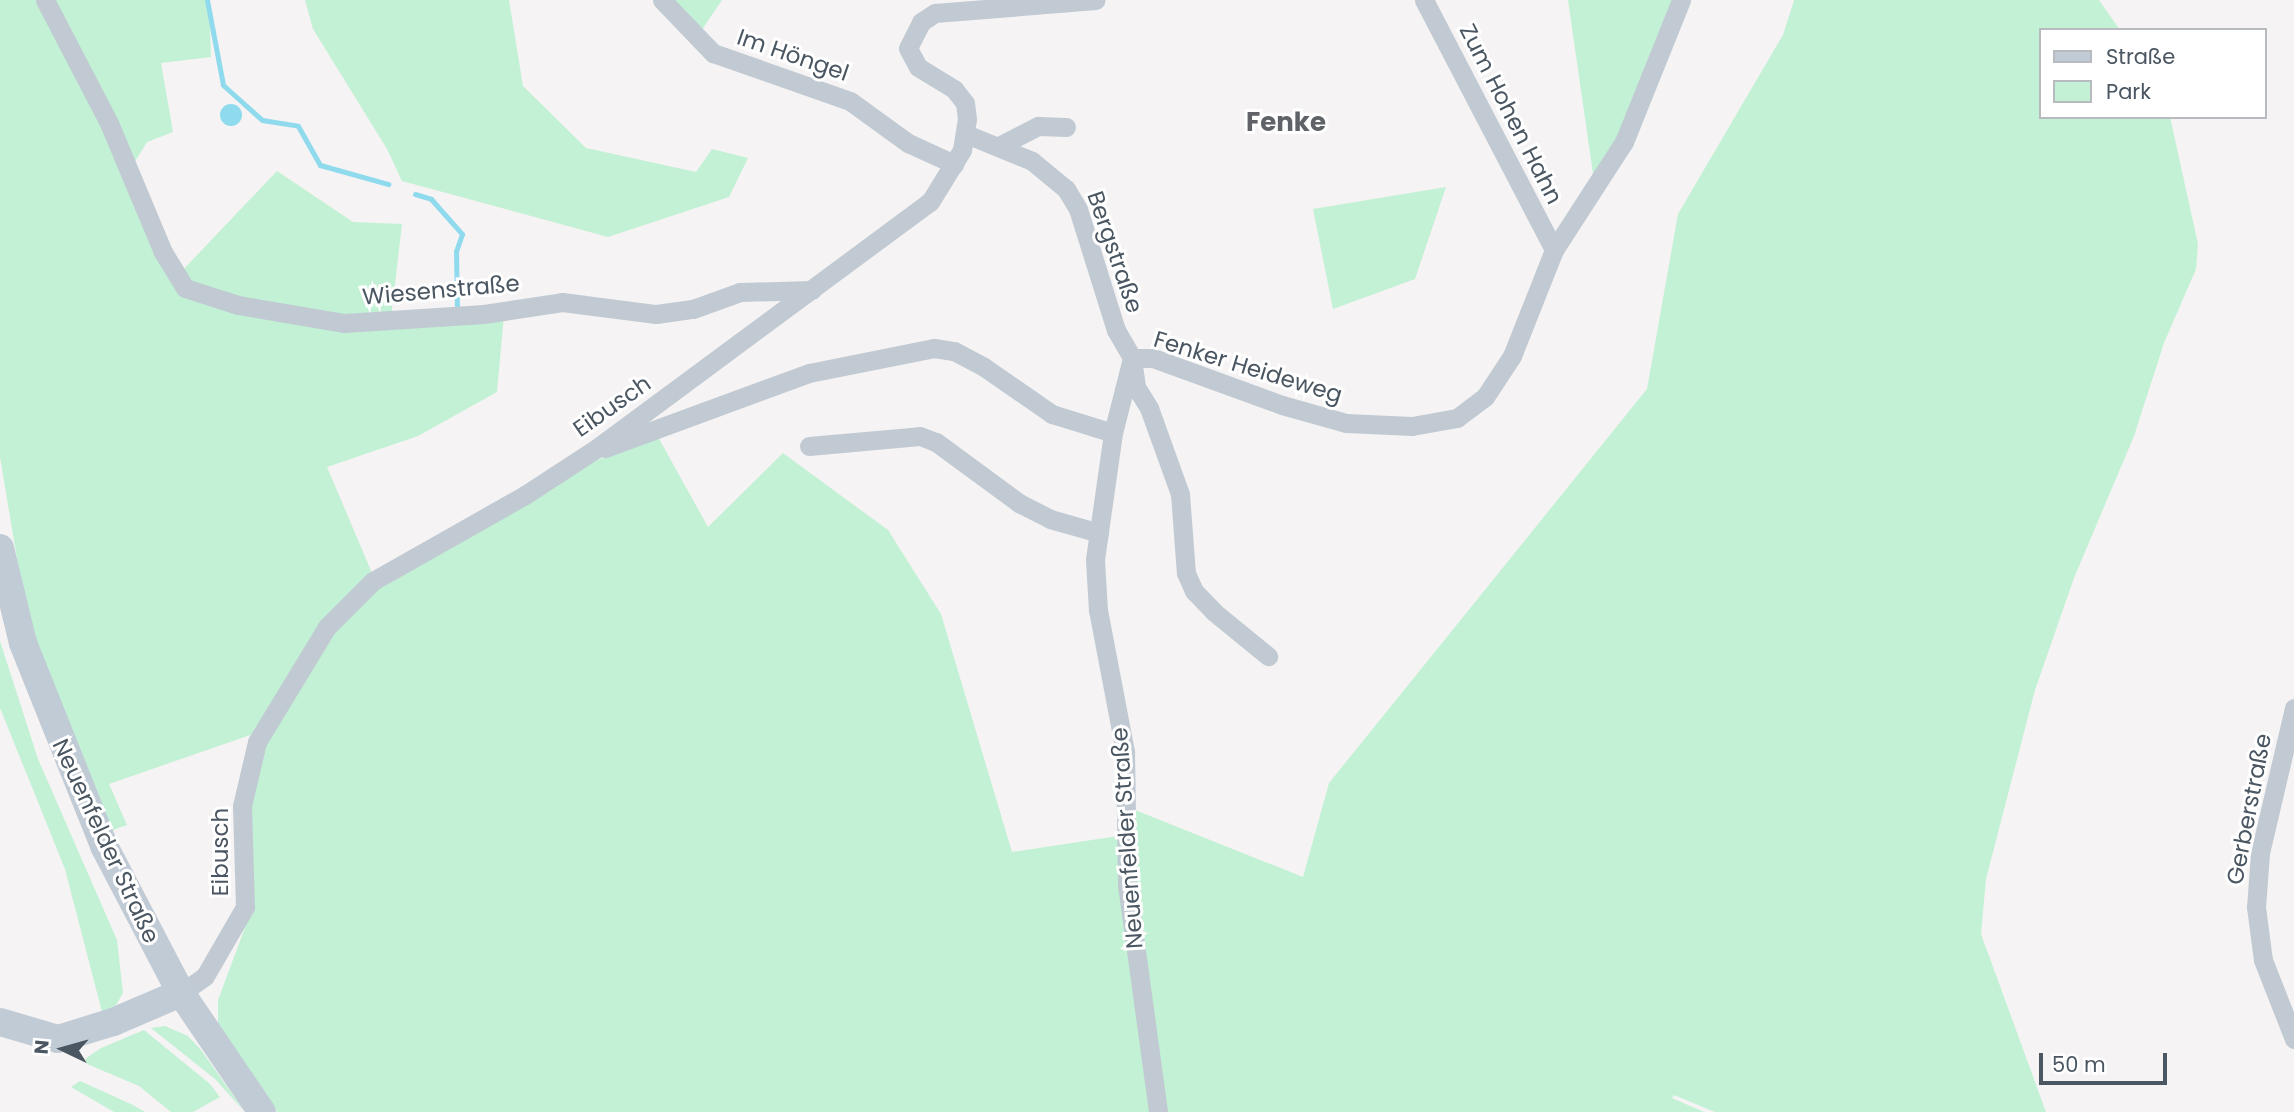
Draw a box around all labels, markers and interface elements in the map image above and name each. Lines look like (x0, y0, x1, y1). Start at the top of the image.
street label: Zum Hohen Hahn (1454, 19, 1568, 209)
street label: Im Höngel (734, 23, 852, 87)
legend (2038, 28, 2266, 119)
text: Straße (2106, 42, 2175, 71)
text: Park (2106, 77, 2151, 106)
district label: Fenke (1246, 107, 1326, 139)
street label: Bergstraße (1081, 188, 1149, 316)
street label: Wiesenstraße (361, 269, 521, 311)
street label: Fenker Heideweg (1150, 325, 1346, 409)
street label: Eibusch (568, 369, 656, 443)
street label: Neuenfelder Straße (1105, 726, 1149, 950)
street label: Gerberstraße (2221, 731, 2277, 887)
street label: Neuenfelder Straße (47, 735, 165, 947)
street label: Eibusch (206, 808, 234, 896)
north arrow (28, 1014, 98, 1084)
scale bar (2042, 1038, 2170, 1082)
text: N (28, 1039, 56, 1055)
text: 50 m (2052, 1050, 2106, 1079)

